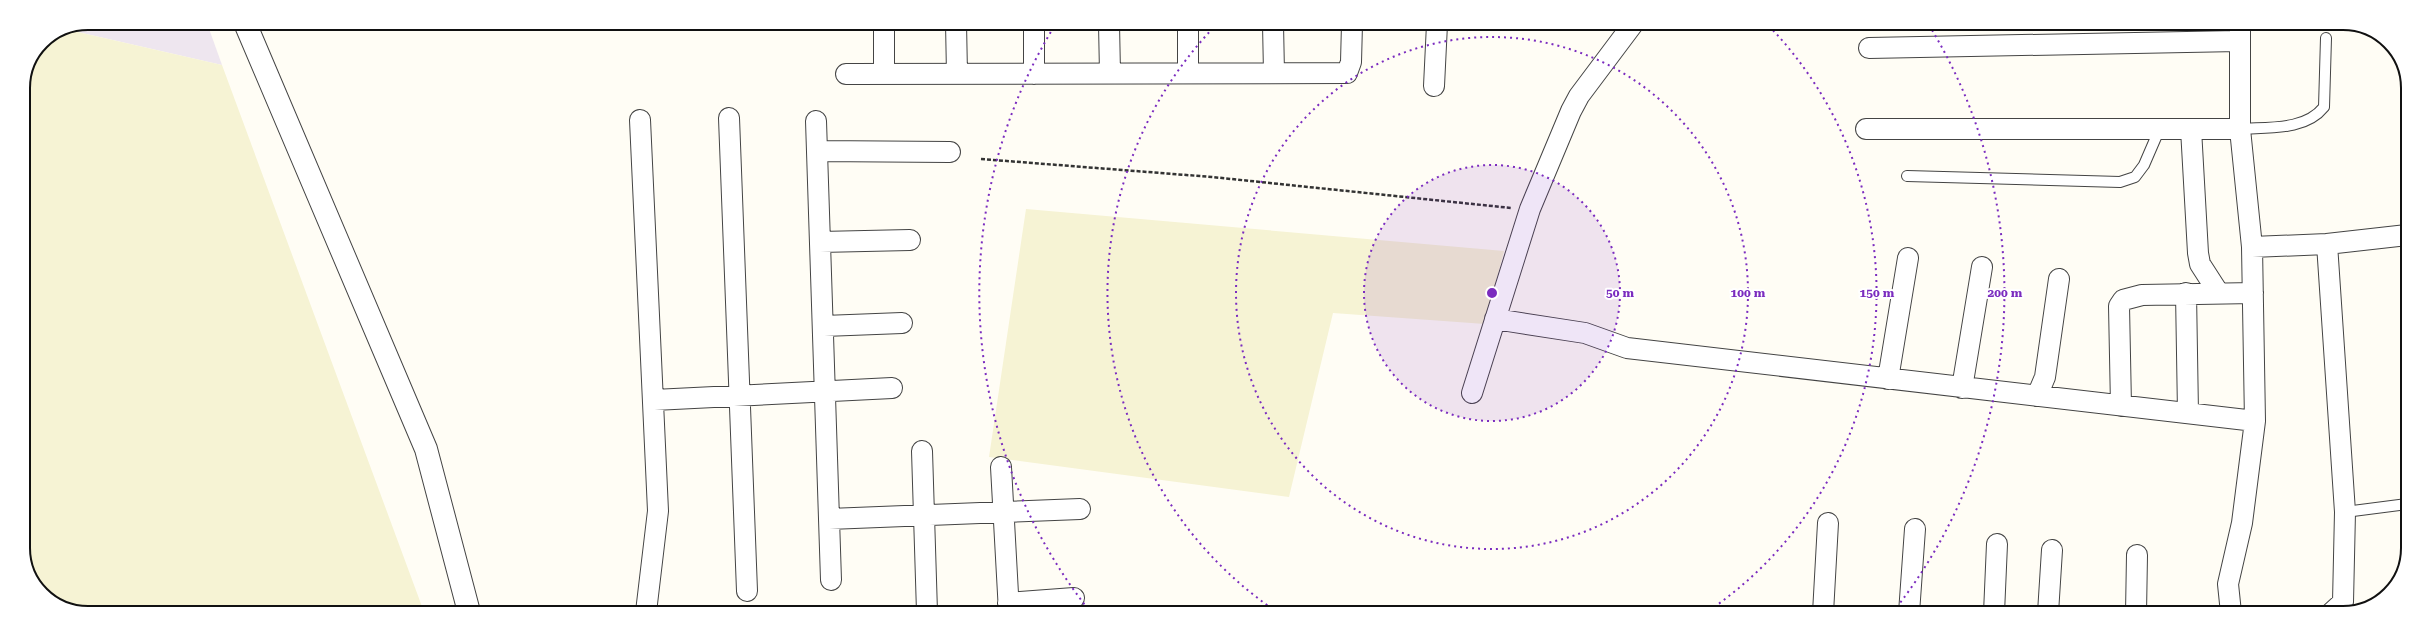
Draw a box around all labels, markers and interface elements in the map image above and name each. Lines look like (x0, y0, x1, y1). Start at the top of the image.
centre of rings (1485, 286, 1499, 300)
text: 50 m (1606, 286, 1634, 300)
text: 100 m (1731, 286, 1766, 300)
text: 150 m (1860, 286, 1895, 300)
text: 200 m (1988, 286, 2023, 300)

